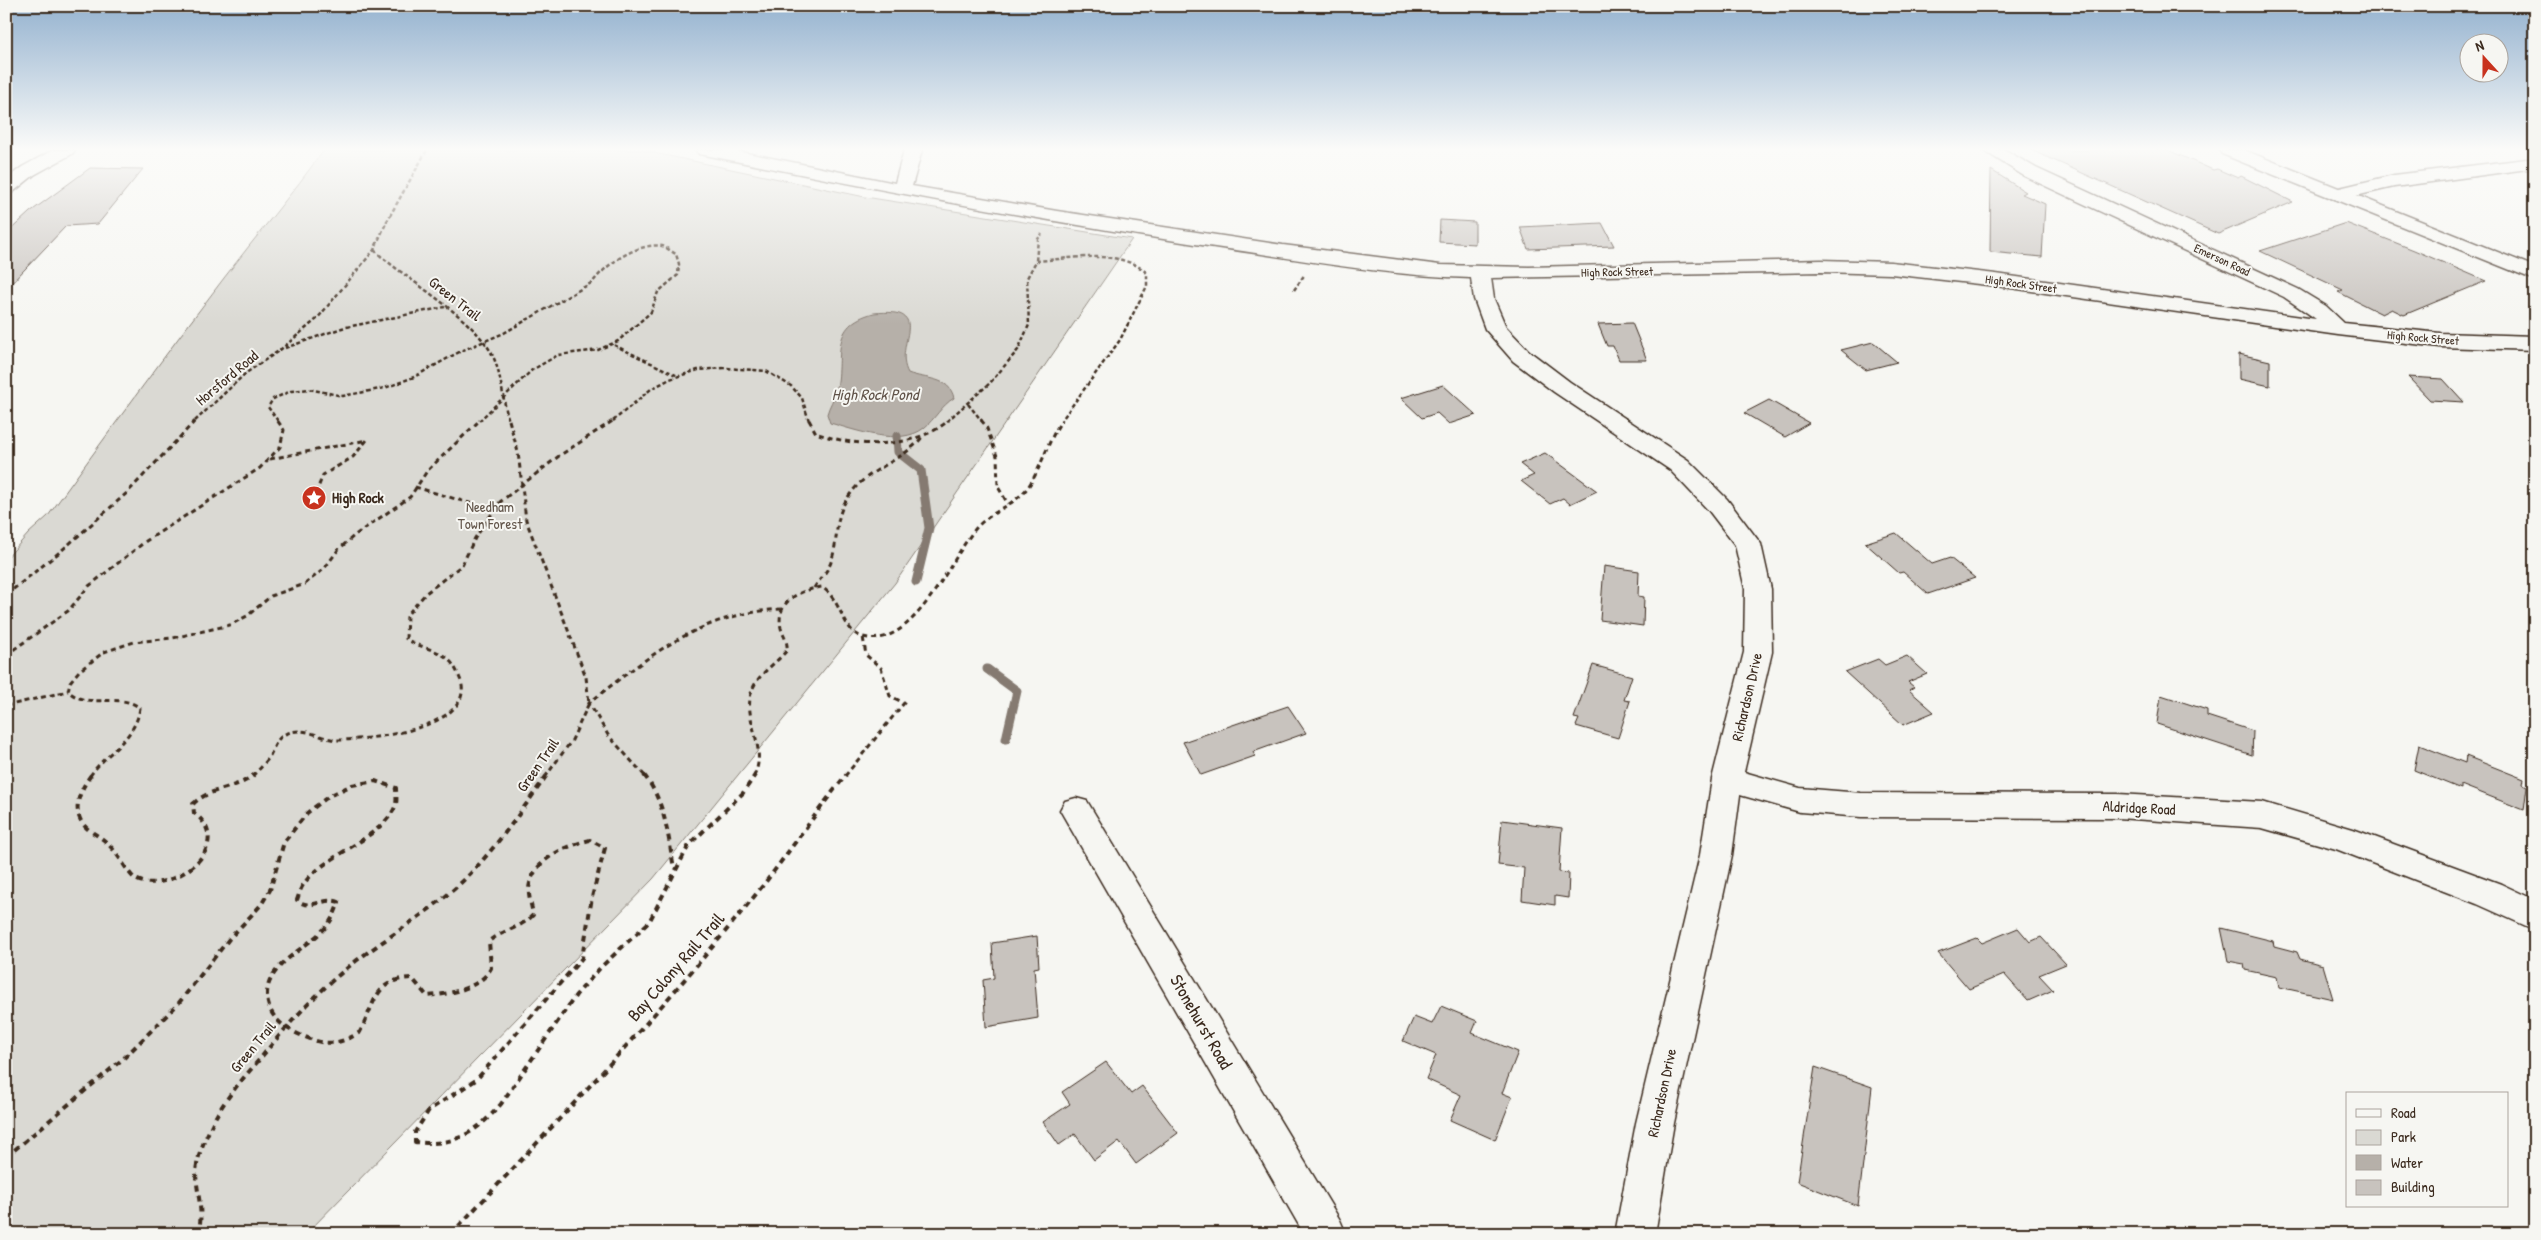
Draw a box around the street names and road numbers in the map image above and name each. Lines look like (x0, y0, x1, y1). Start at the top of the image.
street label: Emerson Road (2191, 239, 2253, 280)
street label: High Rock Street (1581, 262, 1654, 281)
street label: High Rock Street (1984, 270, 2059, 297)
street label: Green Trail (425, 272, 486, 326)
street label: High Rock Street (2386, 326, 2461, 349)
street label: Horsford Road (191, 345, 263, 410)
street label: Richardson Drive (1726, 651, 1767, 743)
street label: Green Trail (511, 734, 564, 796)
street label: Aldridge Road (2102, 795, 2176, 820)
street label: Bay Colony Rail Trail (621, 907, 730, 1026)
street label: Stonehurst Road (1164, 970, 1239, 1074)
street label: Green Trail (225, 1016, 280, 1077)
street label: Richardson Drive (1642, 1047, 1681, 1139)

